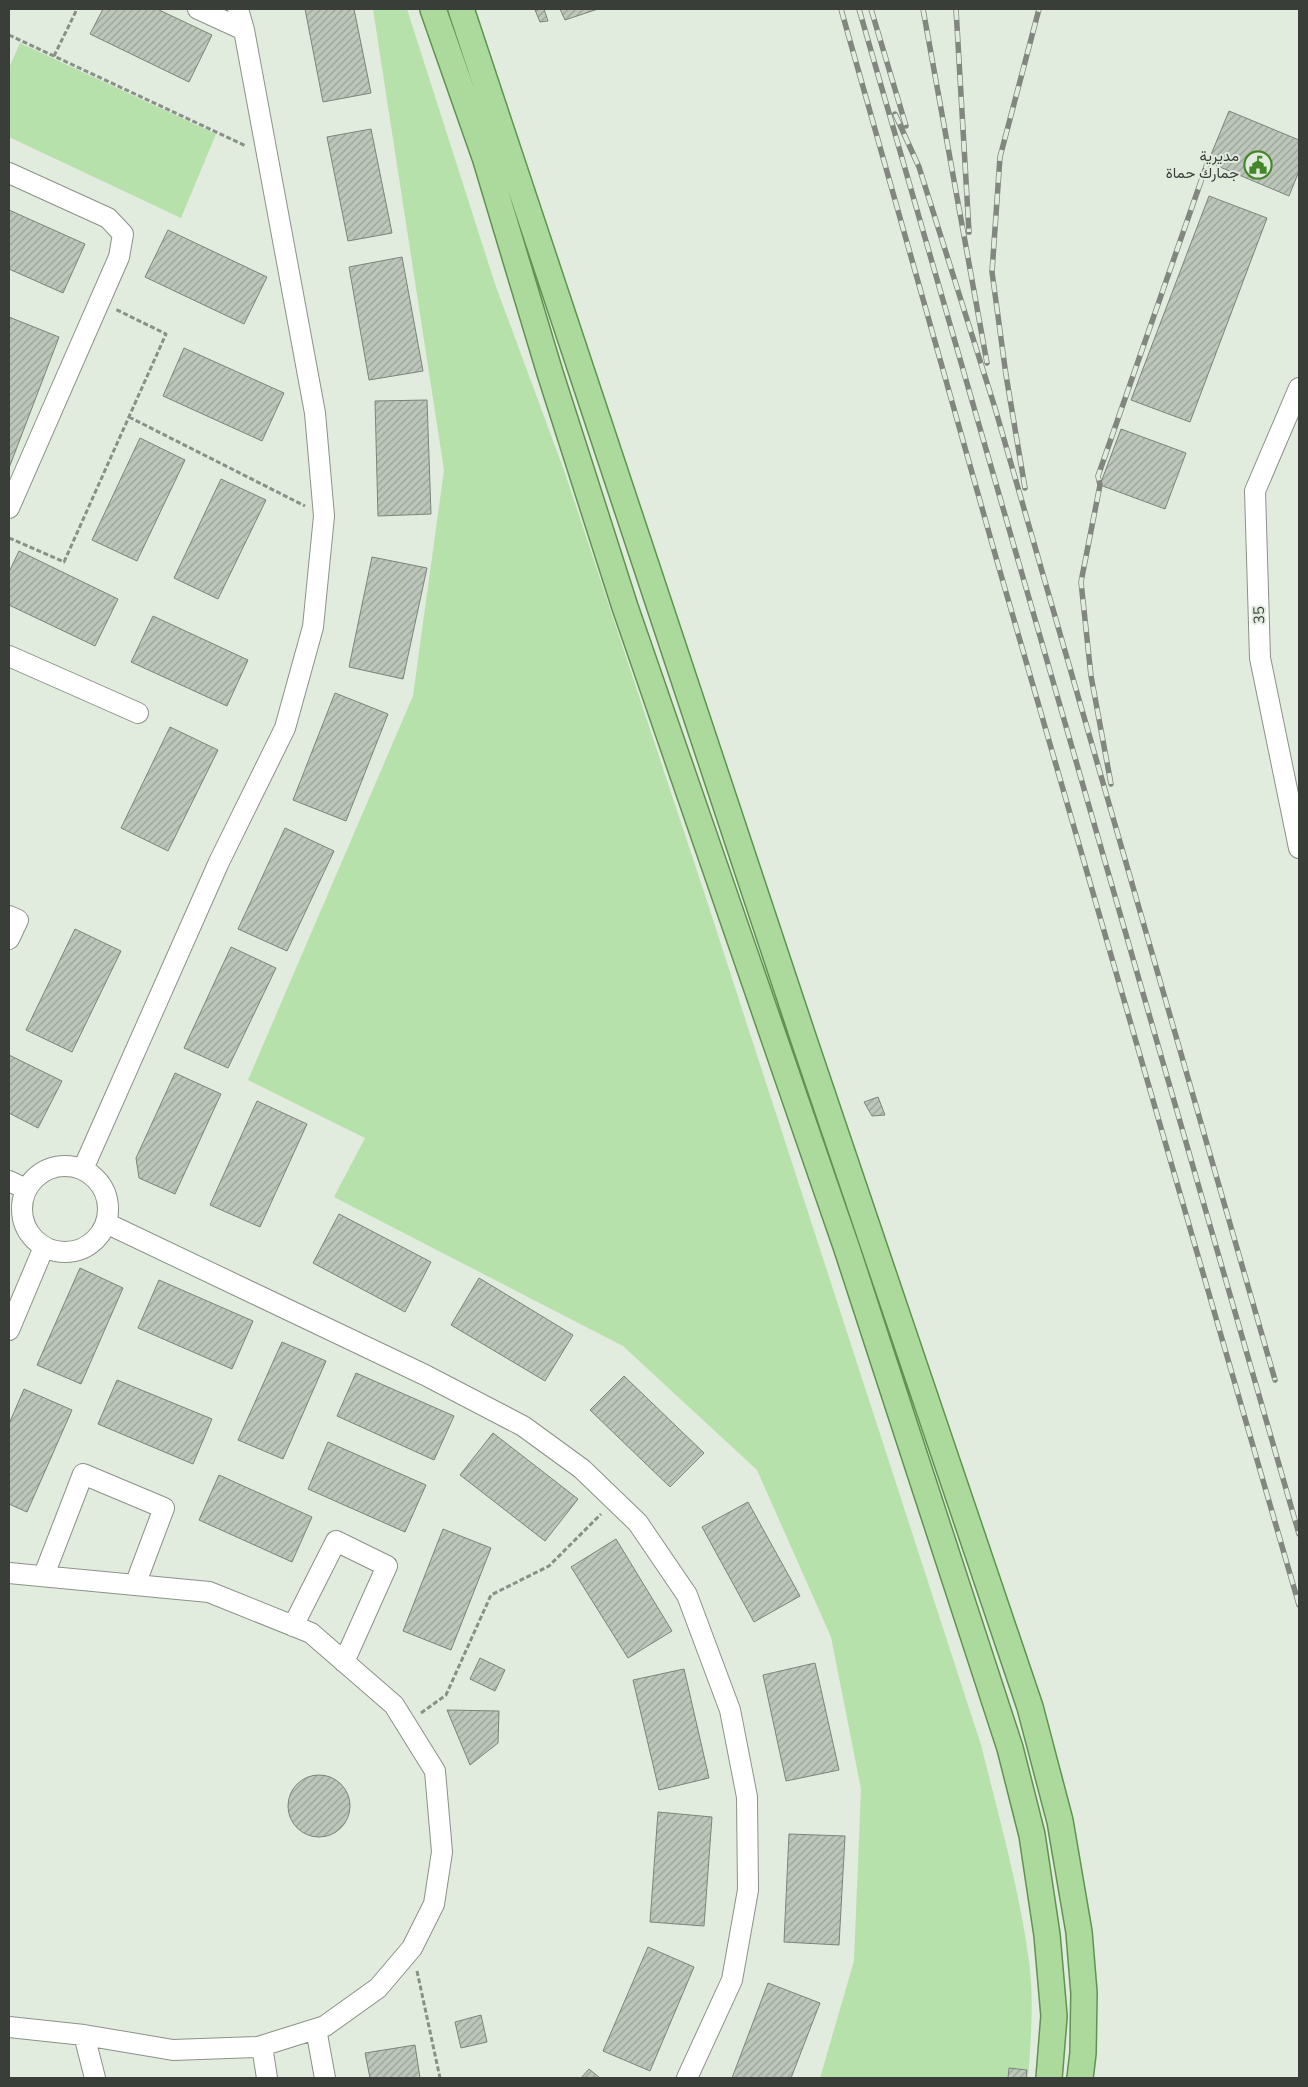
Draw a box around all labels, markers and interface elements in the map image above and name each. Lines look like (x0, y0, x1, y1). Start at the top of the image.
place label: مديرية جمارك حماة (1166, 146, 1239, 183)
public building icon: مديرية جمارك حماة (1243, 150, 1273, 180)
street label: 35 (1249, 606, 1269, 624)

